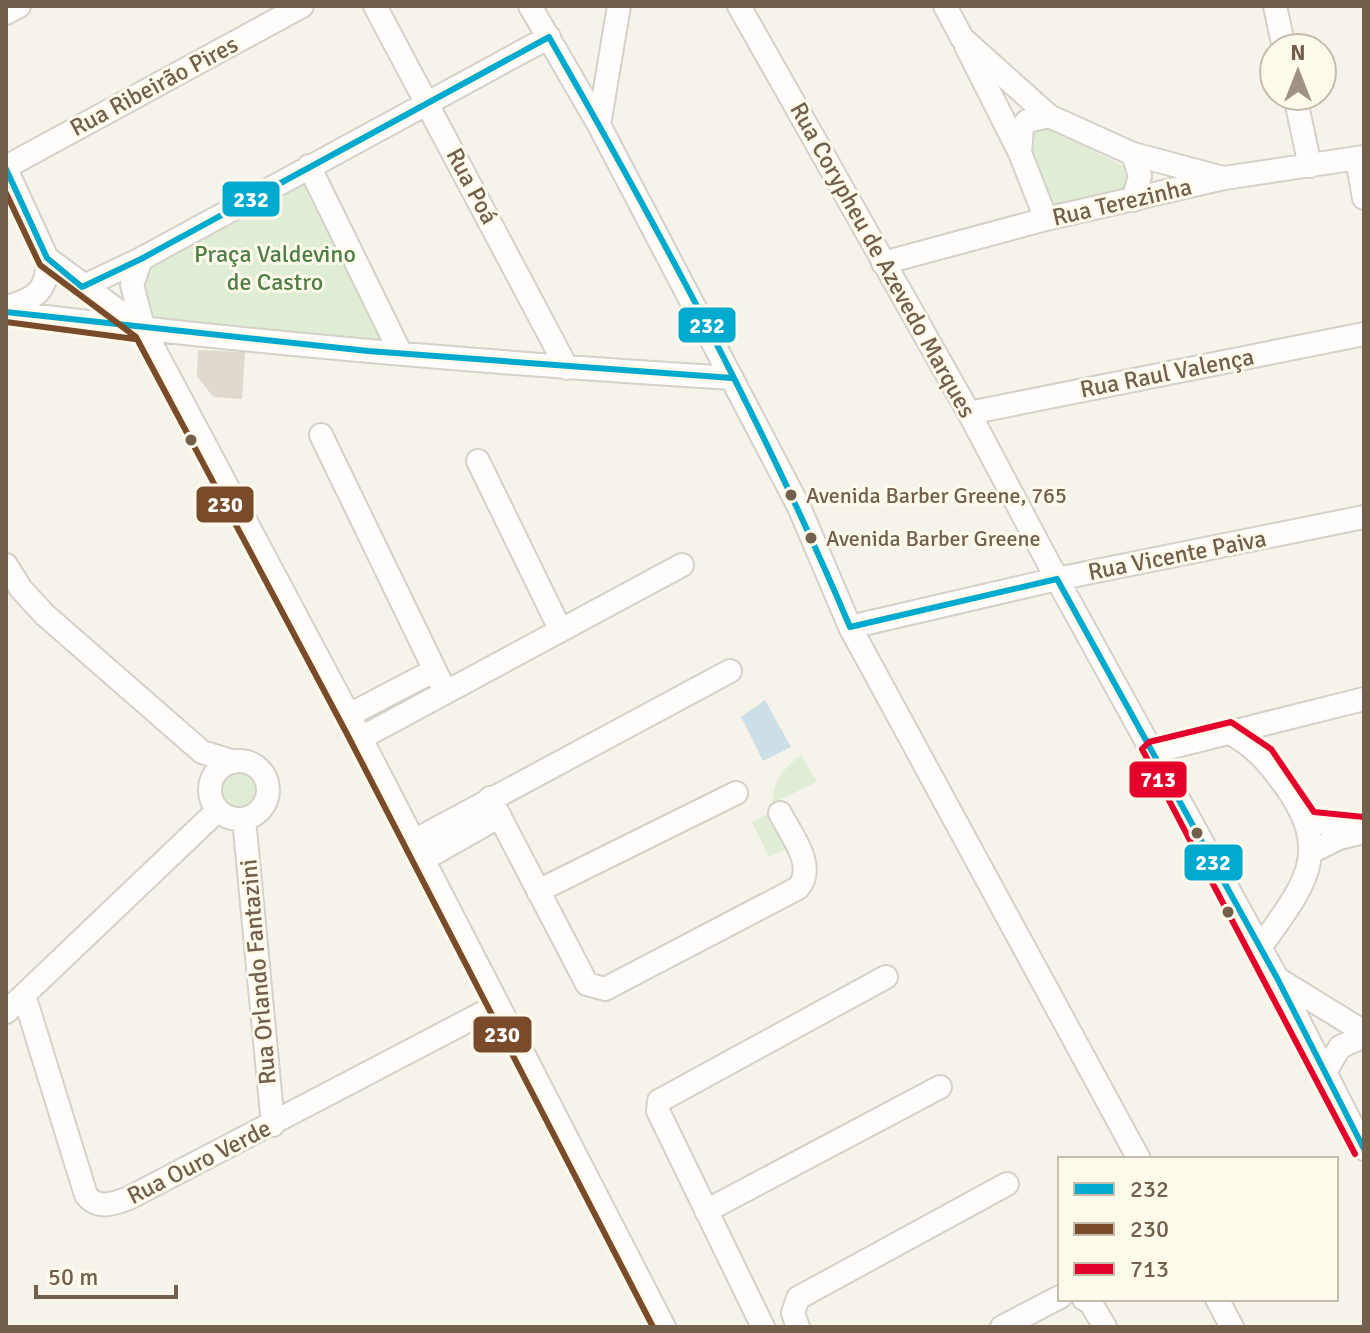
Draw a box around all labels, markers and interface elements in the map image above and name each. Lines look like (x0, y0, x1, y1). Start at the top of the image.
street label: Rua Ribeirão Pires (65, 29, 243, 143)
north arrow (1258, 32, 1338, 112)
text: N (1290, 39, 1306, 66)
street label: Rua Corypheu de Azevedo Marques (783, 97, 983, 423)
street label: Rua Poá (439, 143, 505, 229)
street label: Rua Terezinha (1049, 171, 1195, 233)
line badge: 232 (221, 180, 281, 218)
text: 232 (233, 186, 269, 213)
park label: Praça Valdevino de Castro (194, 239, 356, 297)
line badge: 232 (677, 306, 737, 344)
text: 232 (689, 312, 725, 339)
street label: Rua Raul Valença (1077, 341, 1257, 405)
unlabelled marker (183, 432, 199, 448)
place label: Avenida Barber Greene, 765 (806, 482, 1067, 509)
line badge: 230 (195, 485, 255, 524)
marker: Avenida Barber Greene, 765 (783, 487, 799, 503)
text: 230 (207, 491, 243, 518)
street label: Rua Vicente Paiva (1085, 523, 1269, 587)
place label: Avenida Barber Greene (826, 525, 1040, 552)
marker: Avenida Barber Greene (803, 530, 819, 546)
line badge: 713 (1128, 760, 1188, 799)
text: 713 (1140, 766, 1176, 793)
unlabelled marker (1189, 825, 1205, 841)
line badge: 232 (1183, 843, 1244, 882)
text: 232 (1195, 849, 1231, 876)
street label: Rua Orlando Fantazini (233, 858, 283, 1086)
unlabelled marker (1220, 904, 1236, 920)
line badge: 230 (472, 1015, 533, 1054)
text: 230 (484, 1021, 520, 1048)
street label: Rua Ouro Verde (122, 1113, 276, 1211)
legend (1058, 1157, 1338, 1301)
text: 232 (1130, 1174, 1169, 1204)
text: 230 (1130, 1214, 1169, 1244)
scale bar (36, 1249, 176, 1299)
text: 713 (1130, 1254, 1169, 1284)
text: 50 m (48, 1262, 98, 1292)

